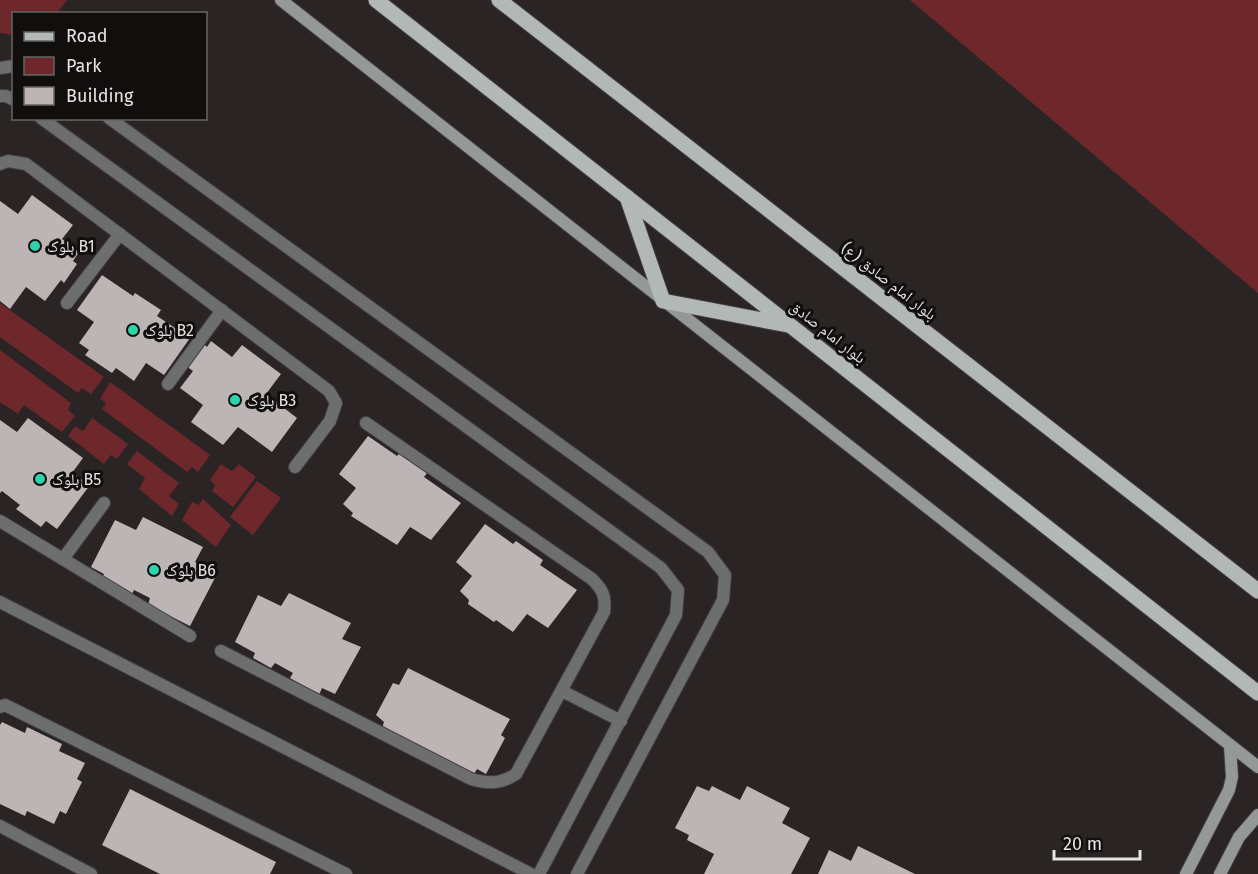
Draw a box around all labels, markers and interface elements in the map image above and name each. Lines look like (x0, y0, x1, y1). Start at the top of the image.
legend (12, 12, 207, 120)
text: Road (66, 25, 108, 47)
text: Park (66, 55, 102, 77)
text: Building (66, 85, 134, 107)
place label: بلوک B1 (47, 237, 95, 256)
street label: بلوار امام صادق (ع) (837, 238, 940, 325)
marker: بلوک B1 (28, 239, 42, 253)
street label: بلوار امام صادق (786, 297, 870, 368)
place label: بلوک B2 (145, 321, 194, 340)
marker: بلوک B2 (126, 323, 140, 337)
place label: بلوک B3 (247, 391, 296, 410)
marker: بلوک B3 (228, 393, 242, 407)
place label: بلوک B5 (52, 470, 101, 489)
marker: بلوک B5 (33, 472, 47, 486)
place label: بلوک B6 (166, 561, 216, 580)
marker: بلوک B6 (147, 563, 161, 577)
scale bar (1054, 823, 1140, 861)
text: 20 m (1063, 833, 1102, 855)

